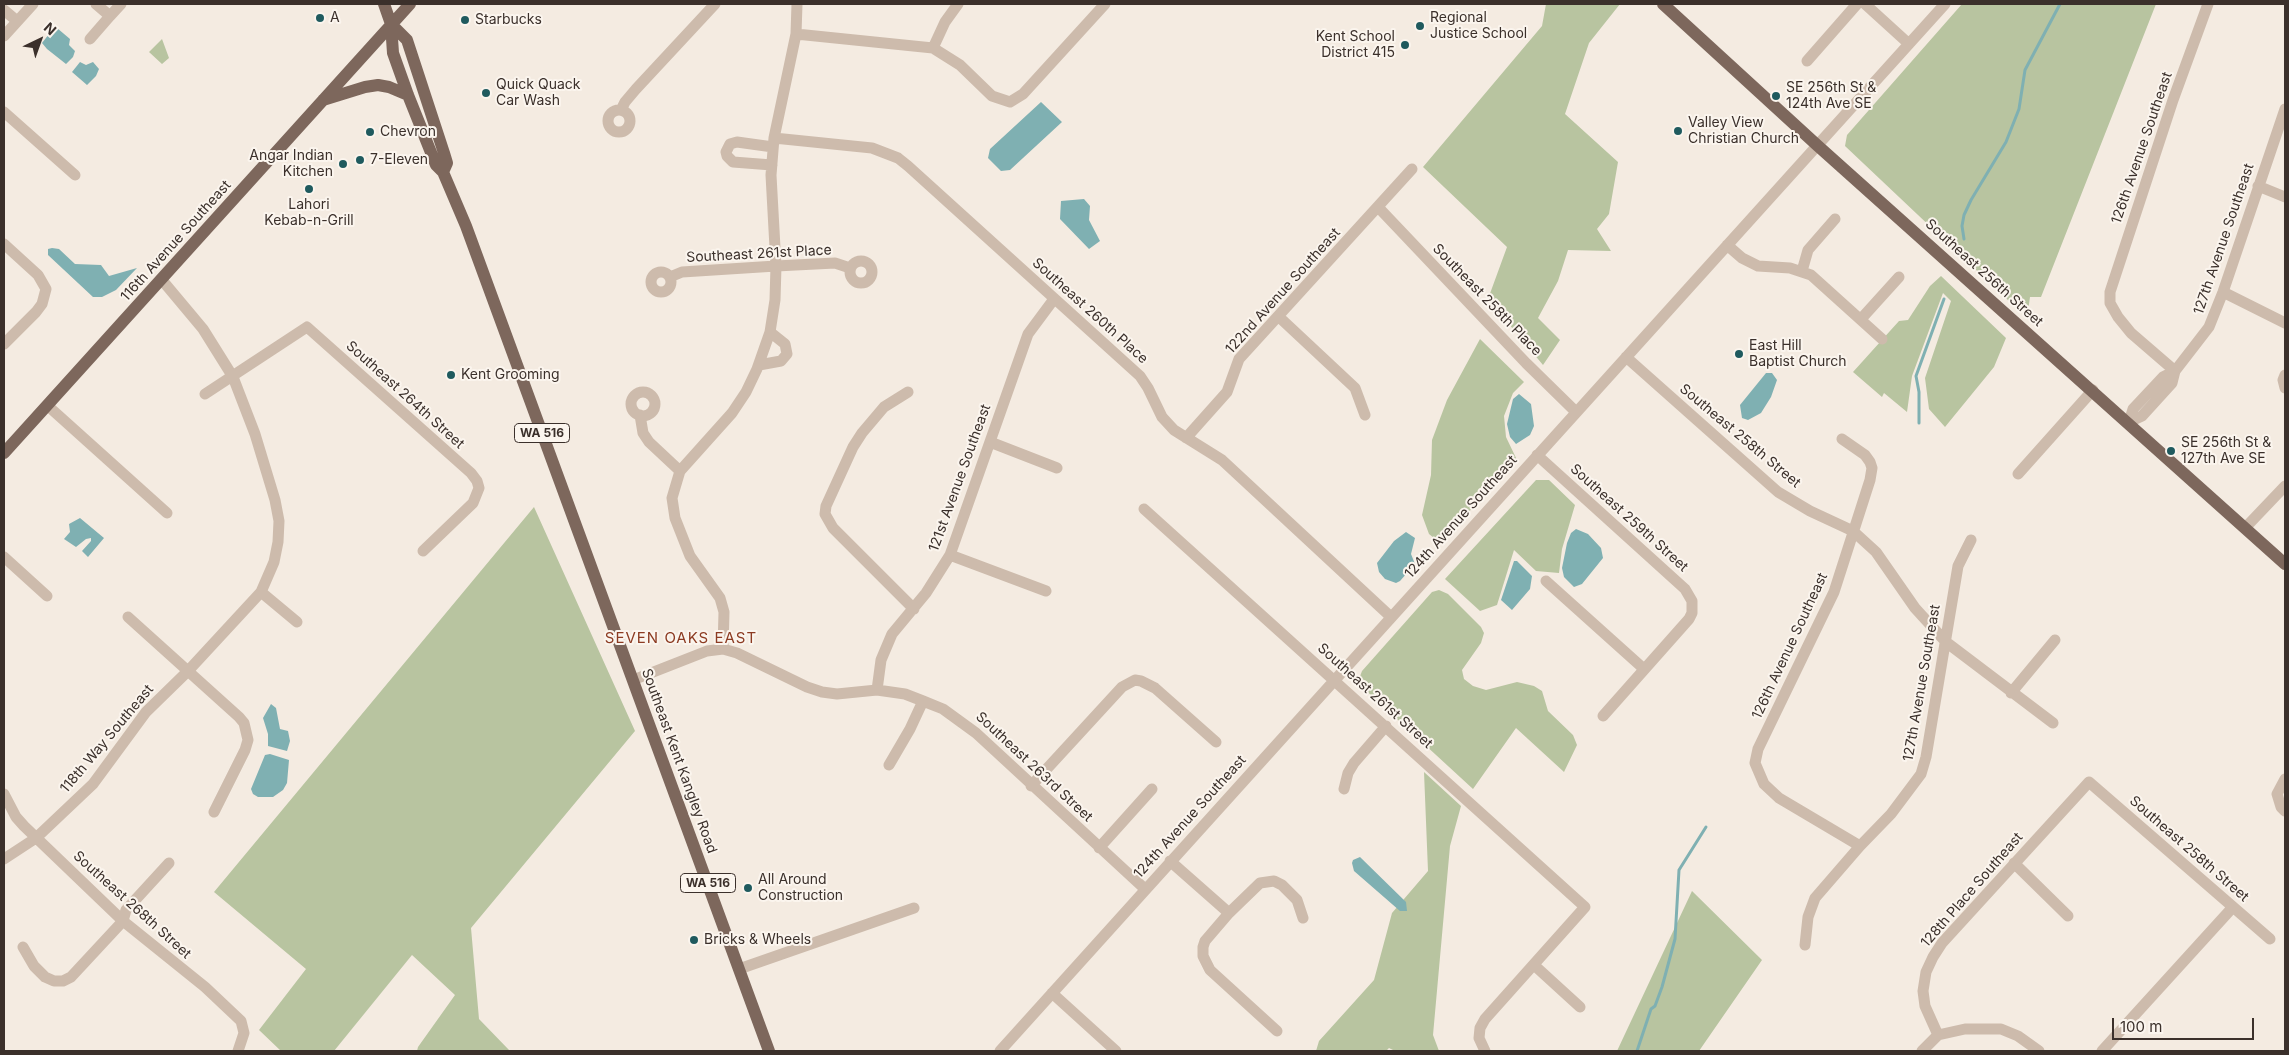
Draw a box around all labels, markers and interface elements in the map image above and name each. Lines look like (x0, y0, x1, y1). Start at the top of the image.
place label: A (330, 10, 340, 26)
place label: Regional Justice School (1430, 10, 1527, 42)
marker: A (314, 12, 326, 24)
place label: Starbucks (475, 12, 542, 28)
marker: Starbucks (459, 14, 471, 26)
north arrow (15, 15, 65, 65)
text: N (41, 19, 60, 38)
marker: Regional Justice School (1414, 20, 1426, 32)
place label: Kent School District 415 (1316, 29, 1395, 62)
marker: Kent School District 415 (1399, 39, 1411, 51)
street label: 126th Avenue Southeast (2108, 70, 2176, 226)
place label: Quick Quack Car Wash (496, 77, 581, 110)
place label: SE 256th St & 124th Ave SE (1786, 80, 1876, 112)
marker: Quick Quack Car Wash (480, 87, 492, 99)
marker: SE 256th St & 124th Ave SE (1770, 90, 1782, 102)
place label: Valley View Christian Church (1688, 115, 1799, 148)
place label: Chevron (380, 124, 436, 140)
marker: Valley View Christian Church (1672, 125, 1684, 137)
marker: Chevron (364, 126, 376, 138)
place label: Angar Indian Kitchen (249, 148, 333, 180)
place label: 7-Eleven (370, 152, 428, 168)
marker: 7-Eleven (354, 154, 366, 166)
marker: Angar Indian Kitchen (337, 158, 349, 170)
street label: 127th Avenue Southeast (2190, 161, 2258, 317)
street label: 116th Avenue Southeast (117, 177, 235, 305)
marker: Lahori Kebab-n-Grill (303, 183, 315, 195)
place label: Lahori Kebab-n-Grill (264, 197, 354, 230)
street label: Southeast 256th Street (1922, 216, 2046, 330)
street label: 122nd Avenue Southeast (1222, 225, 1344, 357)
street label: Southeast 258th Place (1429, 240, 1545, 360)
street label: Southeast 261st Place (686, 242, 832, 266)
street label: Southeast 260th Place (1029, 255, 1151, 367)
street label: Southeast 264th Street (342, 338, 468, 452)
place label: East Hill Baptist Church (1749, 338, 1847, 371)
marker: East Hill Baptist Church (1733, 348, 1745, 360)
place label: Kent Grooming (461, 367, 560, 383)
marker: Kent Grooming (445, 369, 457, 381)
street label: Southeast 258th Street (1676, 381, 1804, 491)
street label: 121st Avenue Southeast (925, 402, 995, 554)
road number: WA 516 (514, 423, 570, 442)
place label: SE 256th St & 127th Ave SE (2181, 435, 2271, 468)
marker: SE 256th St & 127th Ave SE (2165, 445, 2177, 457)
street label: 124th Avenue Southeast (1401, 452, 1521, 582)
street label: Southeast 259th Street (1567, 461, 1691, 575)
street label: 126th Avenue Southeast (1749, 570, 1831, 722)
street label: 127th Avenue Southeast (1900, 603, 1944, 763)
district label: SEVEN OAKS EAST (603, 629, 759, 647)
street label: Southeast 261st Street (1314, 640, 1436, 752)
street label: Southeast Kent Kangley Road (638, 666, 720, 856)
street label: 118th Way Southeast (57, 681, 157, 797)
street label: Southeast 263rd Street (972, 709, 1096, 825)
street label: 124th Avenue Southeast (1130, 752, 1250, 882)
street label: Southeast 258th Street (2126, 793, 2252, 905)
street label: 128th Place Southeast (1918, 829, 2026, 951)
street label: Southeast 268th Street (70, 848, 194, 962)
place label: All Around Construction (758, 872, 843, 904)
road number: WA 516 (680, 874, 736, 892)
marker: All Around Construction (742, 882, 754, 894)
place label: Bricks & Wheels (704, 932, 811, 948)
marker: Bricks & Wheels (688, 934, 700, 946)
scale bar (2114, 1008, 2256, 1040)
text: 100 m (2120, 1017, 2162, 1036)

